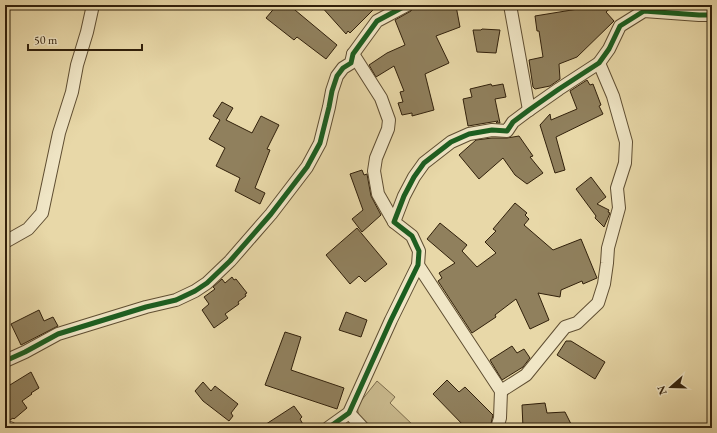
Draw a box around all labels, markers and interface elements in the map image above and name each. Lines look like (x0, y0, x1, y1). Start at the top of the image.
scale bar (28, 26, 142, 52)
text: 50 m (34, 32, 58, 48)
north arrow (651, 367, 691, 407)
text: N (653, 384, 670, 397)

